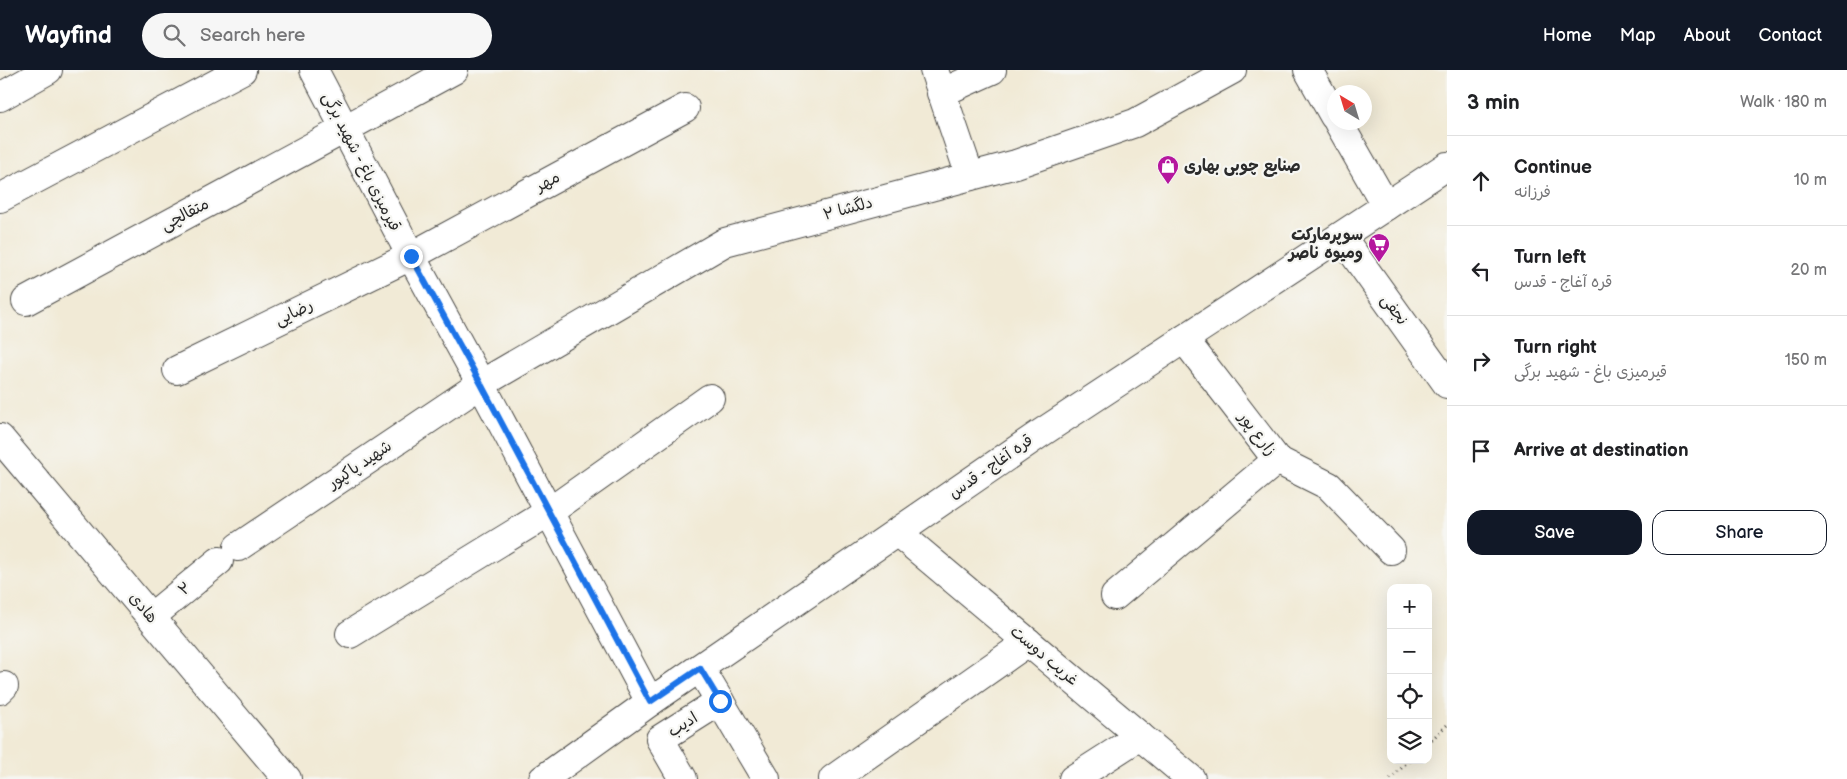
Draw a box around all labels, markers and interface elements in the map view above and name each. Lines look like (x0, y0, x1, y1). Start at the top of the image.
search box (142, 13, 492, 58)
text: Wayfind (25, 21, 112, 50)
icon: search (160, 21, 188, 49)
text: Search here (200, 24, 305, 47)
text: Home (1543, 25, 1592, 46)
text: Map (1620, 25, 1656, 46)
text: About (1684, 25, 1731, 46)
text: Contact (1759, 25, 1822, 46)
north arrow (1327, 85, 1372, 130)
street label: قیرمیزی باغ - شهید برگی (317, 89, 405, 235)
text: 3 min (1467, 90, 1520, 115)
text: Walk · 180 m (1740, 93, 1827, 112)
shop icon: صنایع چوبی بهاری (1156, 154, 1180, 185)
text: Continue (1514, 156, 1592, 179)
place label: صنایع چوبی بهاری (1184, 157, 1301, 177)
icon: ahead (1467, 167, 1495, 195)
street label: مهر (531, 168, 563, 197)
text: 10 m (1794, 171, 1827, 190)
text: فرزانه (1514, 183, 1551, 202)
street label: دلگشا ۲ (821, 192, 875, 225)
street label: متقالچی (158, 194, 212, 236)
place label: سوپرمارکت ومیوه ناصر (1287, 226, 1363, 263)
supermarket icon: سوپرمارکت ومیوه ناصر (1367, 232, 1391, 263)
route end (400, 245, 423, 268)
text: Turn left (1514, 246, 1586, 269)
icon: left (1467, 257, 1495, 285)
text: 20 m (1791, 261, 1827, 280)
text: قره آغاج - قدس (1514, 273, 1612, 292)
street label: نجفی (1377, 291, 1411, 329)
street label: رضایی (272, 296, 316, 330)
text: Turn right (1514, 336, 1597, 359)
icon: right (1467, 347, 1495, 375)
text: 150 m (1785, 351, 1827, 370)
text: قیرمیزی باغ - شهید برگی (1514, 363, 1667, 382)
street label: زارع پور (1232, 407, 1280, 460)
street label: قره آغاج - قدس (945, 431, 1037, 503)
street label: شهید پاکپور (323, 437, 396, 494)
icon: arrive (1467, 437, 1495, 465)
text: Arrive at destination (1514, 439, 1689, 462)
button: Save (1467, 510, 1642, 555)
button: Share (1652, 510, 1827, 555)
street label: ۲ (175, 578, 195, 600)
map controls (1387, 584, 1432, 764)
button: + (1387, 584, 1432, 629)
street label: هادی (125, 589, 161, 627)
street label: غریب دوست (1006, 622, 1082, 690)
button: − (1387, 629, 1432, 674)
button: locate (1387, 674, 1432, 719)
route start (709, 690, 732, 713)
street label: ادیب (665, 709, 701, 741)
button: layers (1387, 719, 1432, 764)

